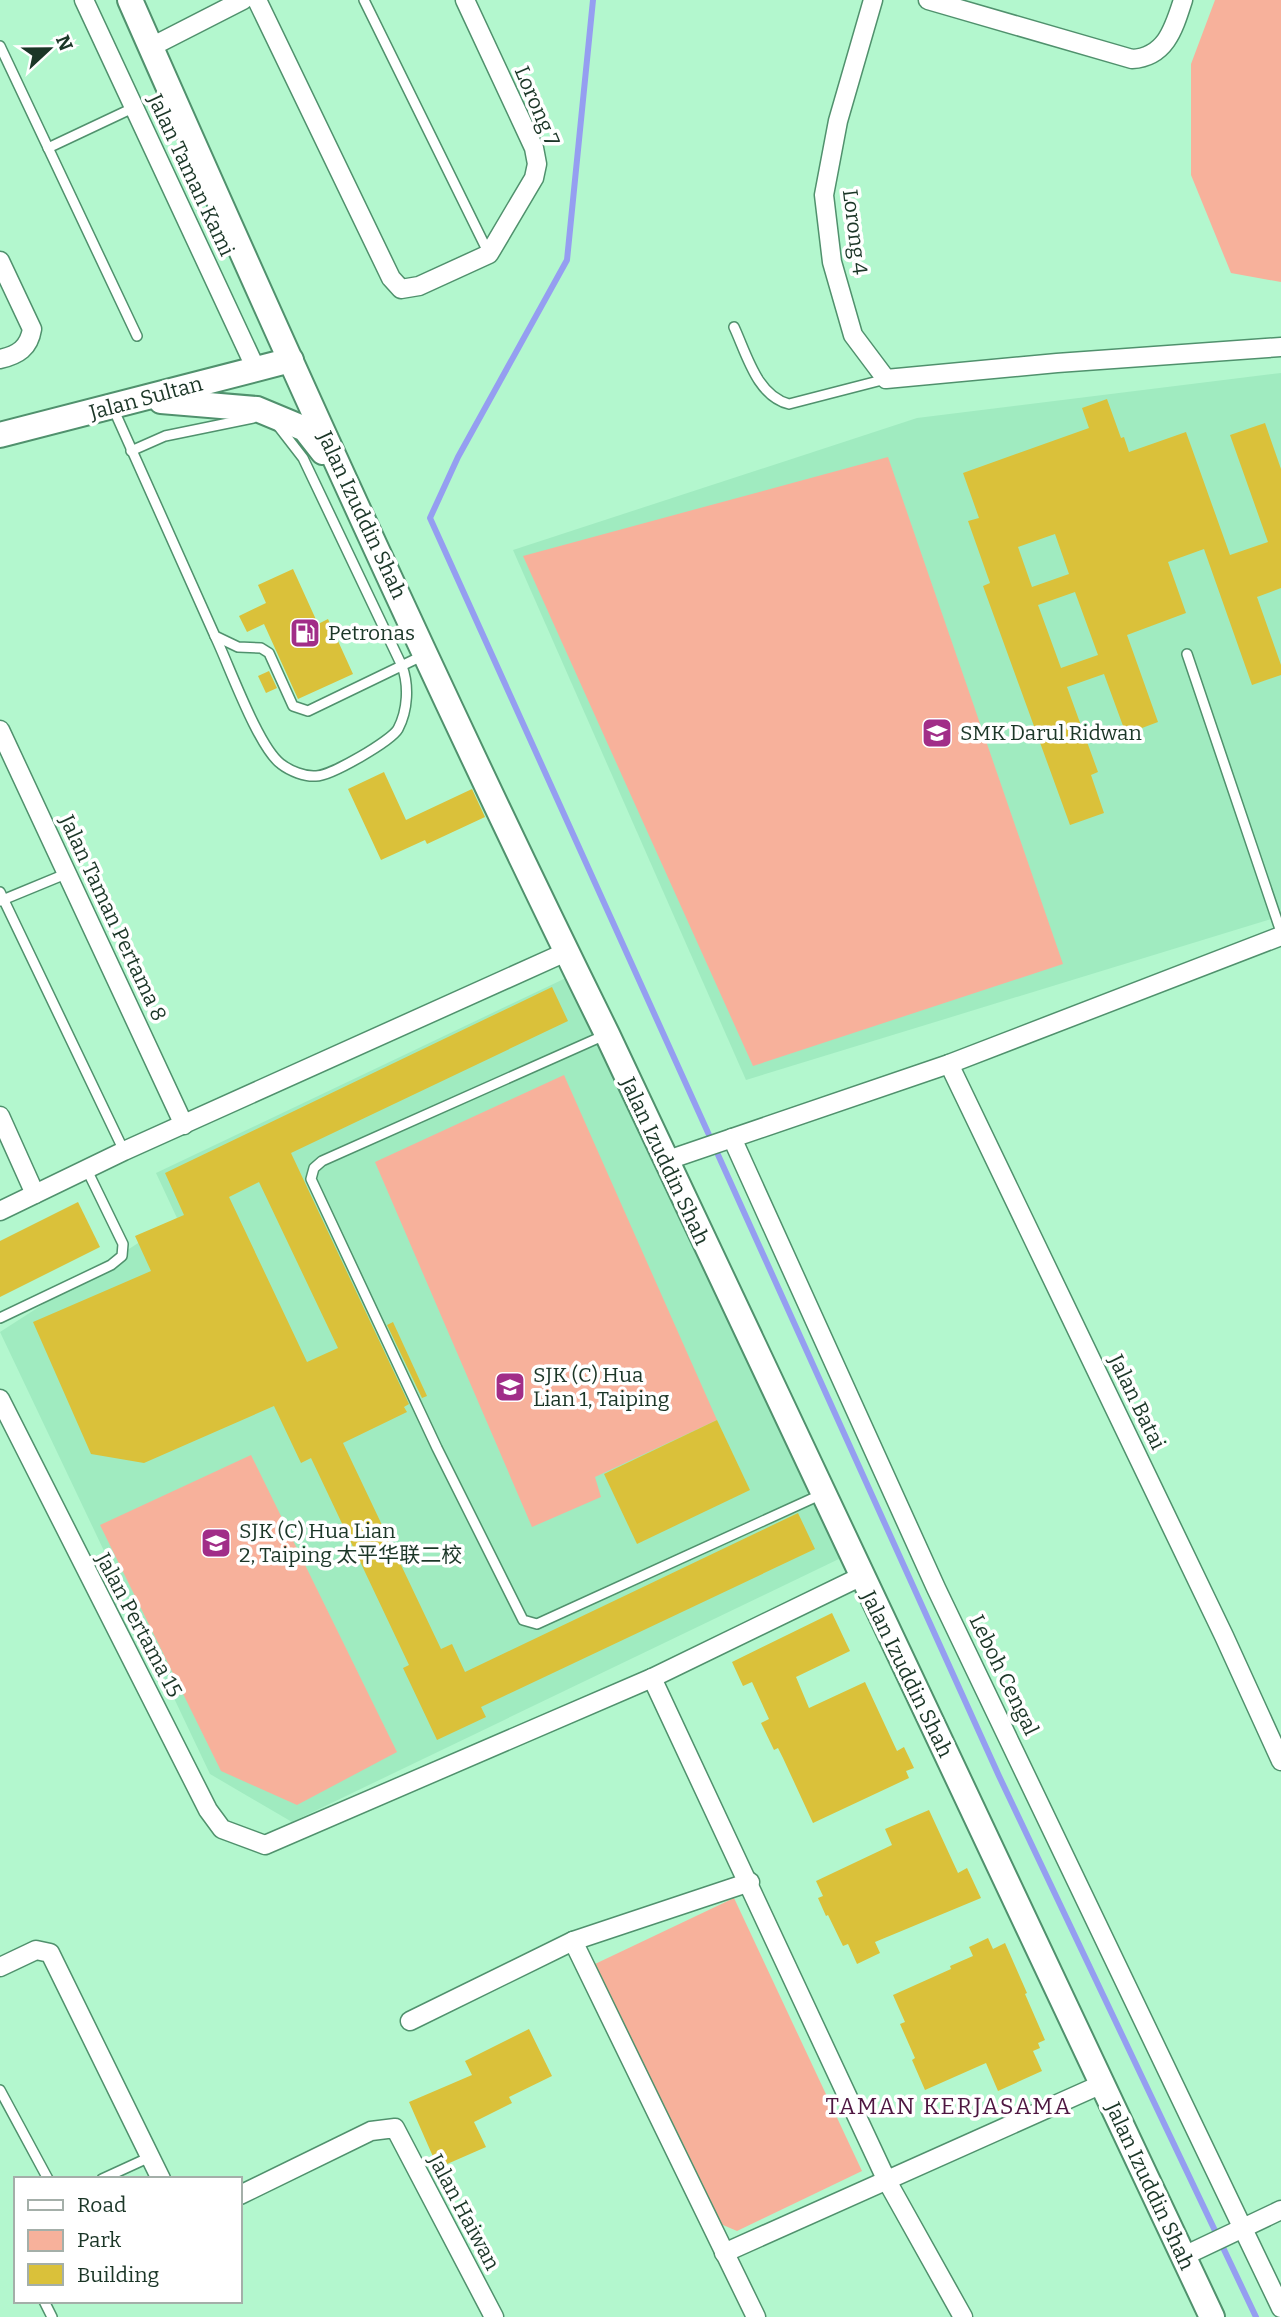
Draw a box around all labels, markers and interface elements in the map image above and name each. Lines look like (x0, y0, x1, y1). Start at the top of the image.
north arrow (14, 14, 84, 84)
text: N (51, 32, 78, 54)
street label: Lorong 7 (509, 62, 566, 150)
street label: Jalan Taman Kami (142, 89, 240, 260)
street label: Lorong 4 (837, 188, 873, 276)
street label: Jalan Sultan (86, 370, 206, 426)
street label: Jalan Izuddin Shah (311, 426, 412, 603)
fuel station icon: Petronas (288, 616, 322, 650)
place label: Petronas (328, 620, 415, 646)
school or university icon: SMK Darul Ridwan (920, 716, 954, 750)
place label: SMK Darul Ridwan (960, 720, 1142, 746)
street label: Jalan Taman Pertama 8 (53, 810, 172, 1025)
street label: Jalan Izuddin Shah (614, 1072, 715, 1249)
street label: Jalan Batai (1102, 1349, 1171, 1454)
place label: SJK (C) Hua Lian 1, Taiping (533, 1362, 670, 1412)
school or university icon: SJK (C) Hua Lian 1, Taiping (493, 1370, 527, 1404)
place label: SJK (C) Hua Lian 2, Taiping 太平华联二校 (239, 1518, 462, 1568)
school or university icon: SJK (C) Hua Lian 2, Taiping 太平华联二校 (199, 1526, 233, 1560)
street label: Jalan Pertama 15 (89, 1547, 188, 1702)
street label: Jalan Izuddin Shah (855, 1586, 959, 1762)
street label: Leboh Cengal (964, 1610, 1044, 1740)
district label: TAMAN KERJASAMA (826, 2092, 1072, 2120)
street label: Jalan Izuddin Shah (1099, 2097, 1200, 2274)
street label: Jalan Haiwan (422, 2149, 505, 2274)
legend (14, 2177, 242, 2303)
text: Road (77, 2192, 126, 2218)
text: Park (77, 2227, 121, 2253)
text: Building (77, 2262, 160, 2288)

